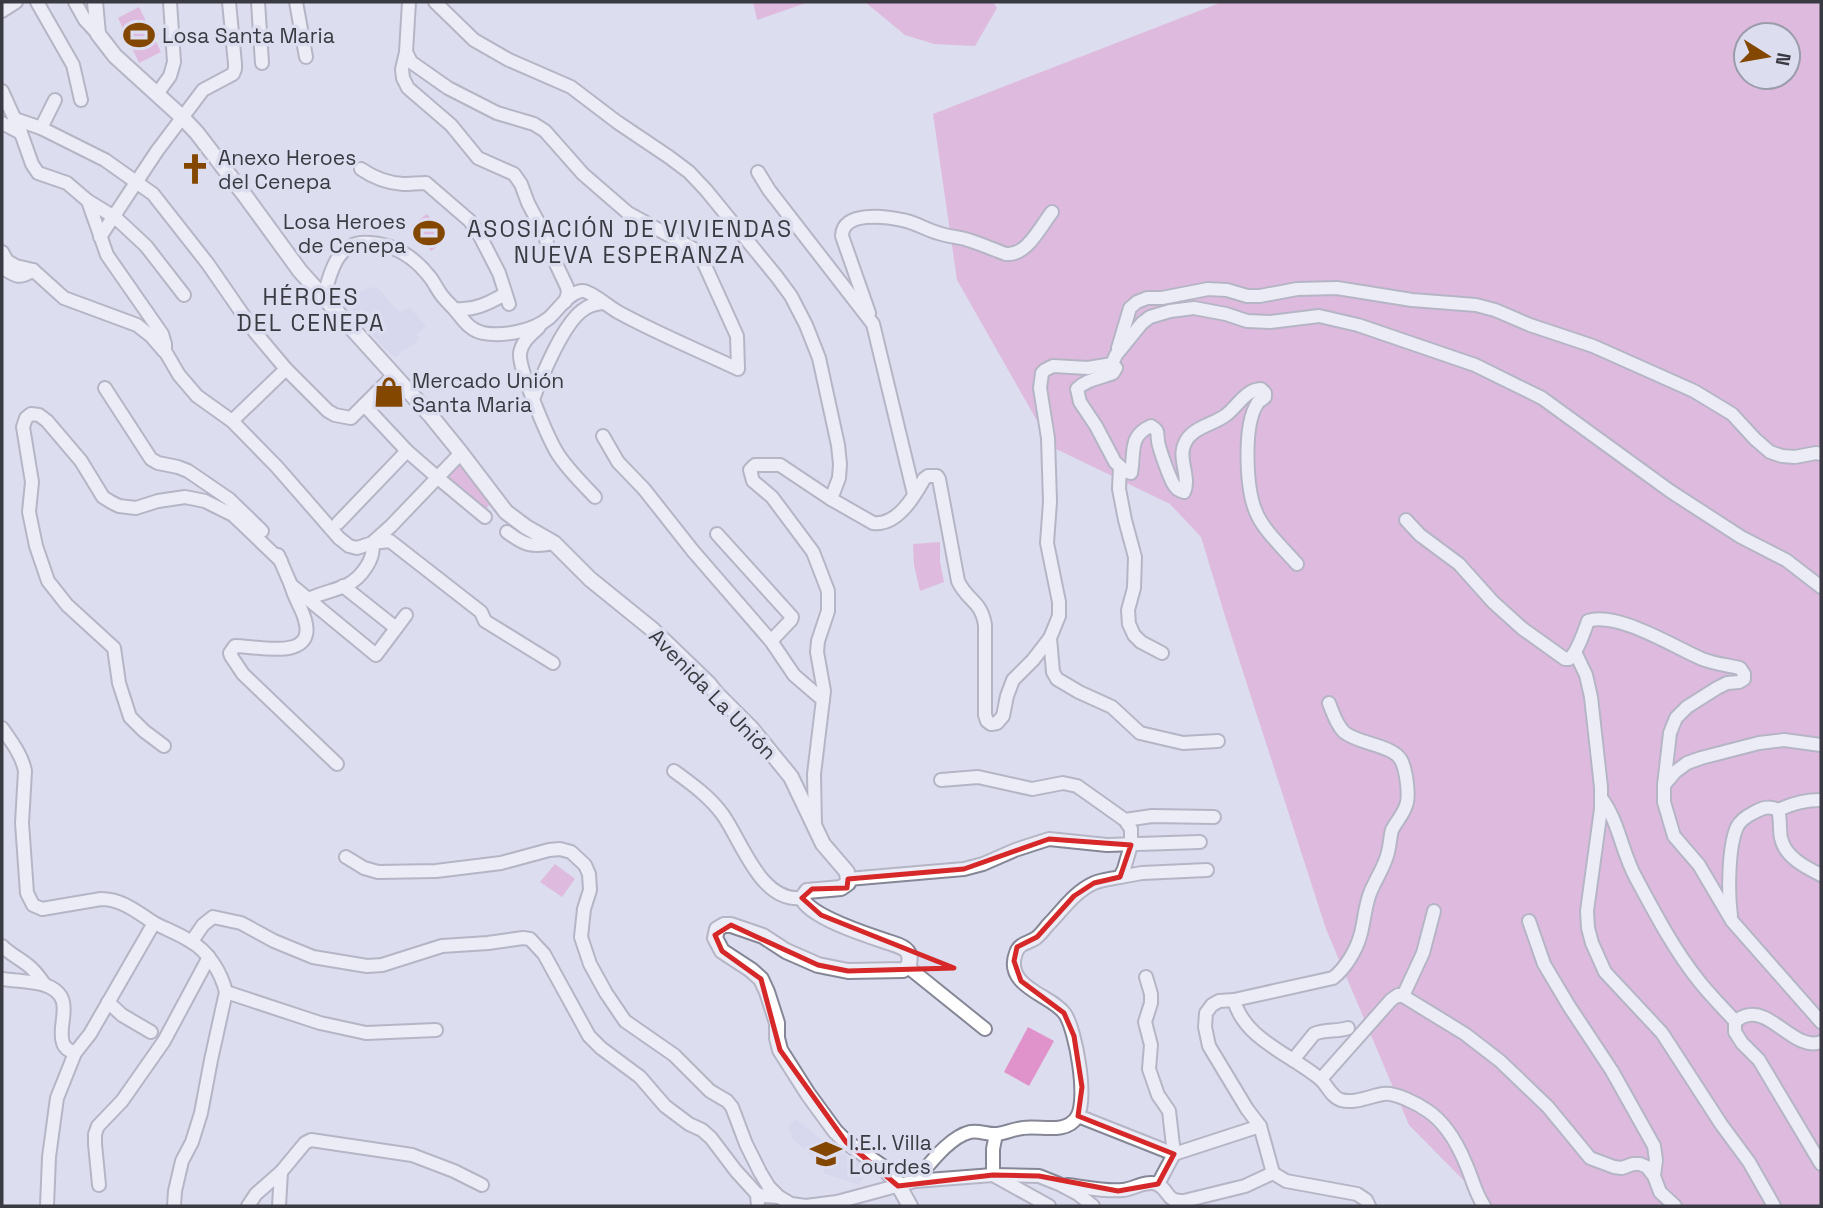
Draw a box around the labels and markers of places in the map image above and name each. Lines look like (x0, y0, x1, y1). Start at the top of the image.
sports icon: Losa Santa Maria (122, 18, 156, 52)
place label: Losa Santa Maria (162, 22, 335, 49)
place label: Anexo Heroes del Cenepa (218, 144, 356, 195)
church icon: Anexo Heroes del Cenepa (178, 152, 212, 186)
place label: Losa Heroes de Cenepa (283, 208, 406, 259)
sports icon: Losa Heroes de Cenepa (412, 216, 446, 250)
place label: Mercado Unión Santa Maria (412, 367, 564, 418)
shop icon: Mercado Unión Santa Maria (372, 375, 406, 409)
place label: I.E.I. Villa Lourdes (849, 1129, 932, 1180)
school or university icon: I.E.I. Villa Lourdes (809, 1137, 843, 1171)

